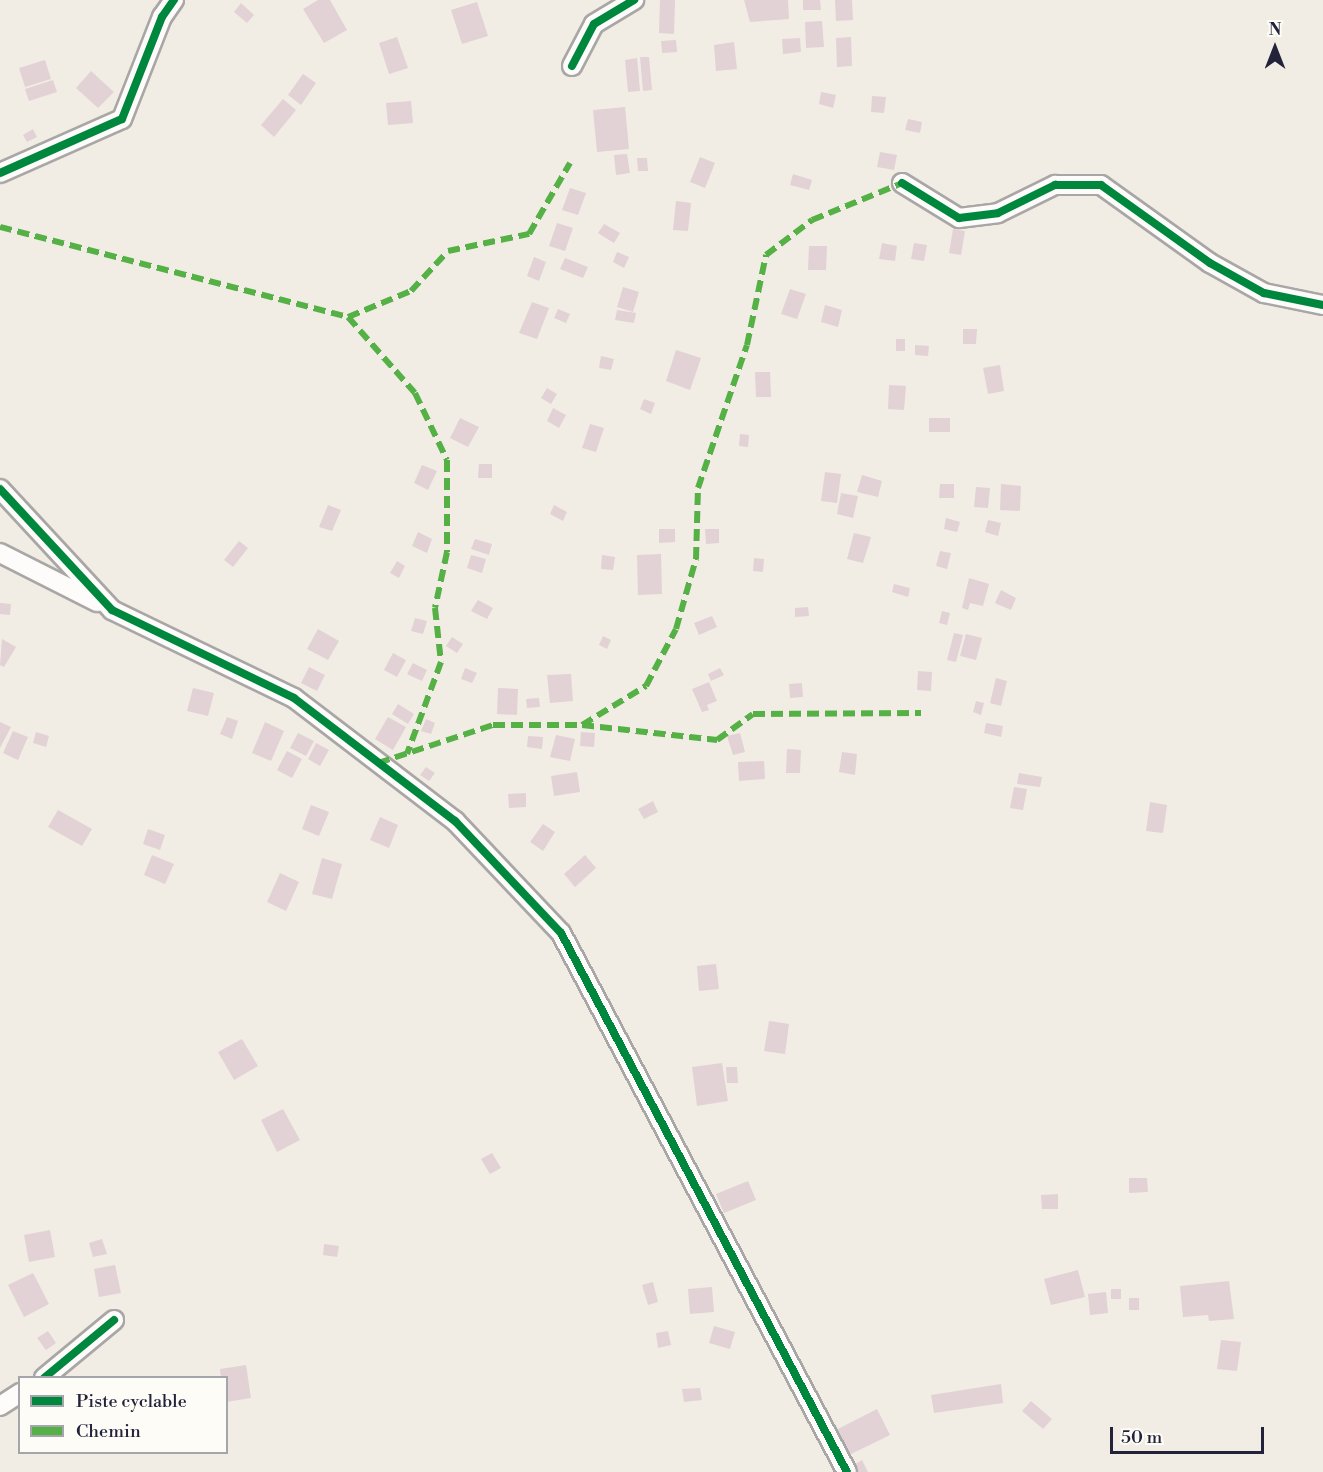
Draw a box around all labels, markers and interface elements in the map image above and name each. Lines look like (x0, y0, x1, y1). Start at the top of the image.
north arrow (1245, 18, 1305, 78)
text: N (1269, 20, 1281, 40)
legend (18, 1376, 228, 1454)
text: Piste cyclable (76, 1390, 187, 1413)
scale bar (1113, 1415, 1268, 1453)
text: Chemin (76, 1420, 141, 1443)
text: 50 m (1121, 1426, 1162, 1449)

